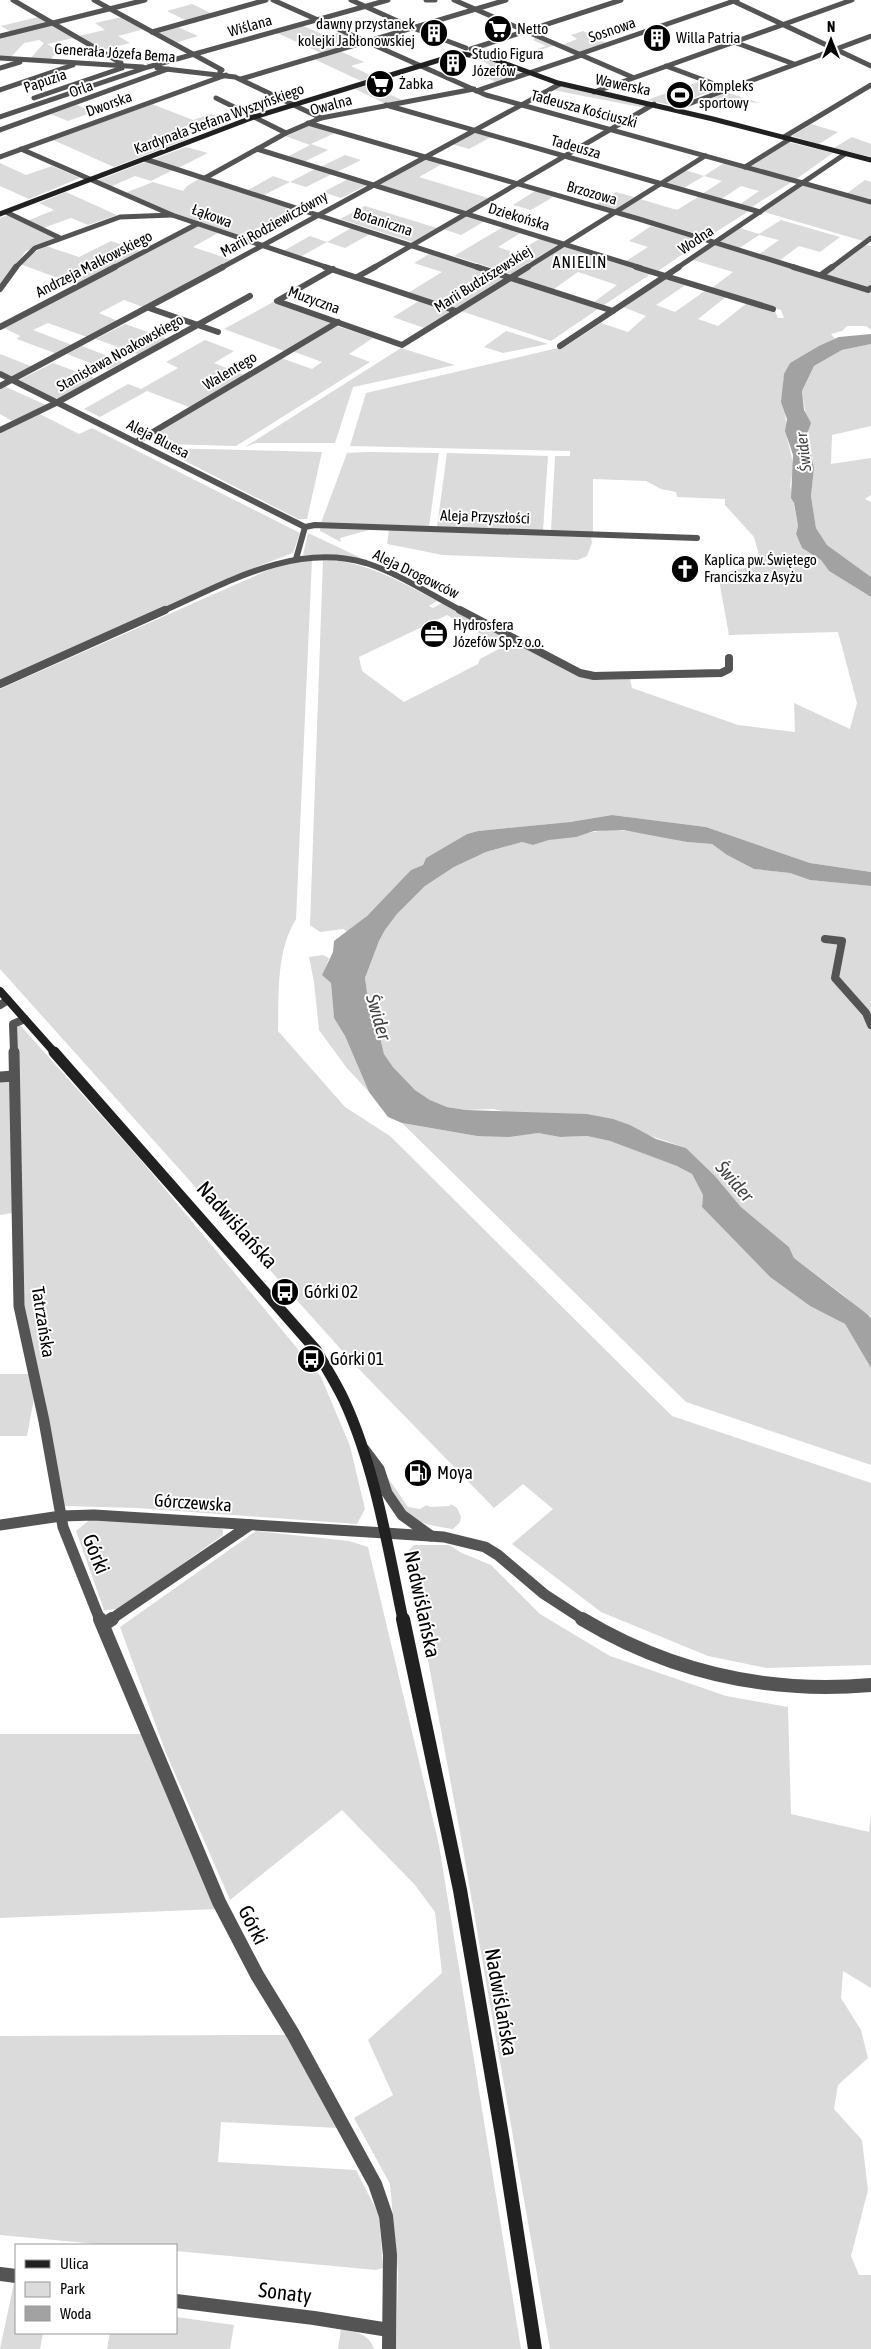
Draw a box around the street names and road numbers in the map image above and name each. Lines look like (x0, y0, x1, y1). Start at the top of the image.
street label: Wiślana (226, 11, 274, 40)
street label: Sosnowa (586, 14, 638, 45)
street label: Generała Józefa Bema (54, 40, 176, 65)
street label: Papuzia (21, 65, 69, 96)
street label: Wawerska (594, 70, 652, 99)
street label: Orla (67, 76, 95, 101)
street label: Kardynała Stefana Wyszyńskiego (131, 80, 306, 157)
street label: Tadeusza Kościuszki (529, 86, 639, 131)
street label: Dworska (84, 87, 134, 120)
street label: Owalna (308, 91, 354, 118)
street label: Tadeusza (549, 131, 603, 162)
street label: Brzozowa (565, 177, 619, 208)
street label: Marii Rodziewiczówny (217, 187, 330, 260)
street label: Dziekońska (486, 199, 552, 234)
street label: Łąkowa (190, 200, 235, 231)
street label: Botaniczna (351, 204, 415, 239)
street label: Wodna (675, 222, 717, 257)
street label: Andrzeja Małkowskiego (33, 227, 155, 300)
street label: Marii Budziszewskiej (431, 242, 535, 315)
street label: Muzyczna (286, 282, 342, 317)
street label: Stanisława Noakowskiego (53, 311, 186, 395)
street label: Walentego (200, 348, 260, 393)
street label: Aleja Bluesa (124, 416, 192, 462)
street label: Aleja Przyszłości (440, 506, 530, 527)
street label: Aleja Drogowców (370, 545, 462, 602)
street label: Nadwiślańska (192, 1176, 283, 1273)
street label: Tatrzańska (28, 1285, 59, 1359)
street label: Górczewska (154, 1489, 233, 1516)
street label: Górki (78, 1530, 116, 1577)
street label: Nadwiślańska (400, 1548, 446, 1660)
street label: Górki (234, 1901, 274, 1948)
street label: Nadwiślańska (481, 1946, 523, 2057)
street label: Sonaty (257, 2277, 313, 2307)

